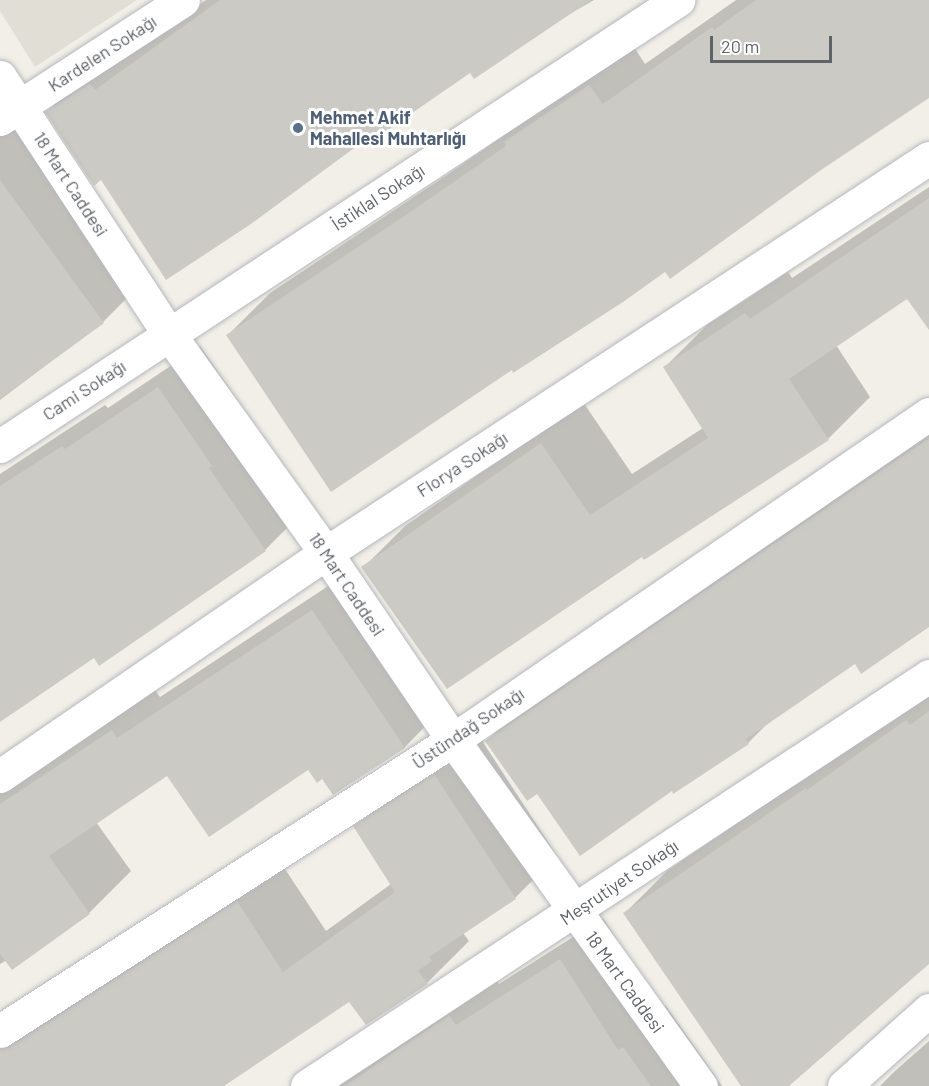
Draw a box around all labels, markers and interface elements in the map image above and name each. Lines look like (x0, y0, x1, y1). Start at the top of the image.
street label: Kardelen Sokağı (44, 10, 160, 96)
scale bar (713, 24, 834, 62)
text: 20 m (721, 35, 759, 57)
place label: Mehmet Akif Mahallesi Muhtarlığı (310, 107, 466, 150)
marker: Mehmet Akif Mahallesi Muhtarlığı (291, 121, 305, 135)
street label: 18 Mart Caddesi (29, 128, 113, 240)
street label: İstiklal Sokağı (328, 159, 428, 235)
street label: Cami Sokağı (38, 355, 130, 425)
street label: Florya Sokağı (413, 427, 511, 501)
street label: 18 Mart Caddesi (304, 528, 390, 640)
street label: Üstündağ Sokağı (408, 683, 528, 773)
street label: Meşrutiyet Sokağı (556, 835, 682, 929)
street label: 18 Mart Caddesi (581, 927, 669, 1037)

